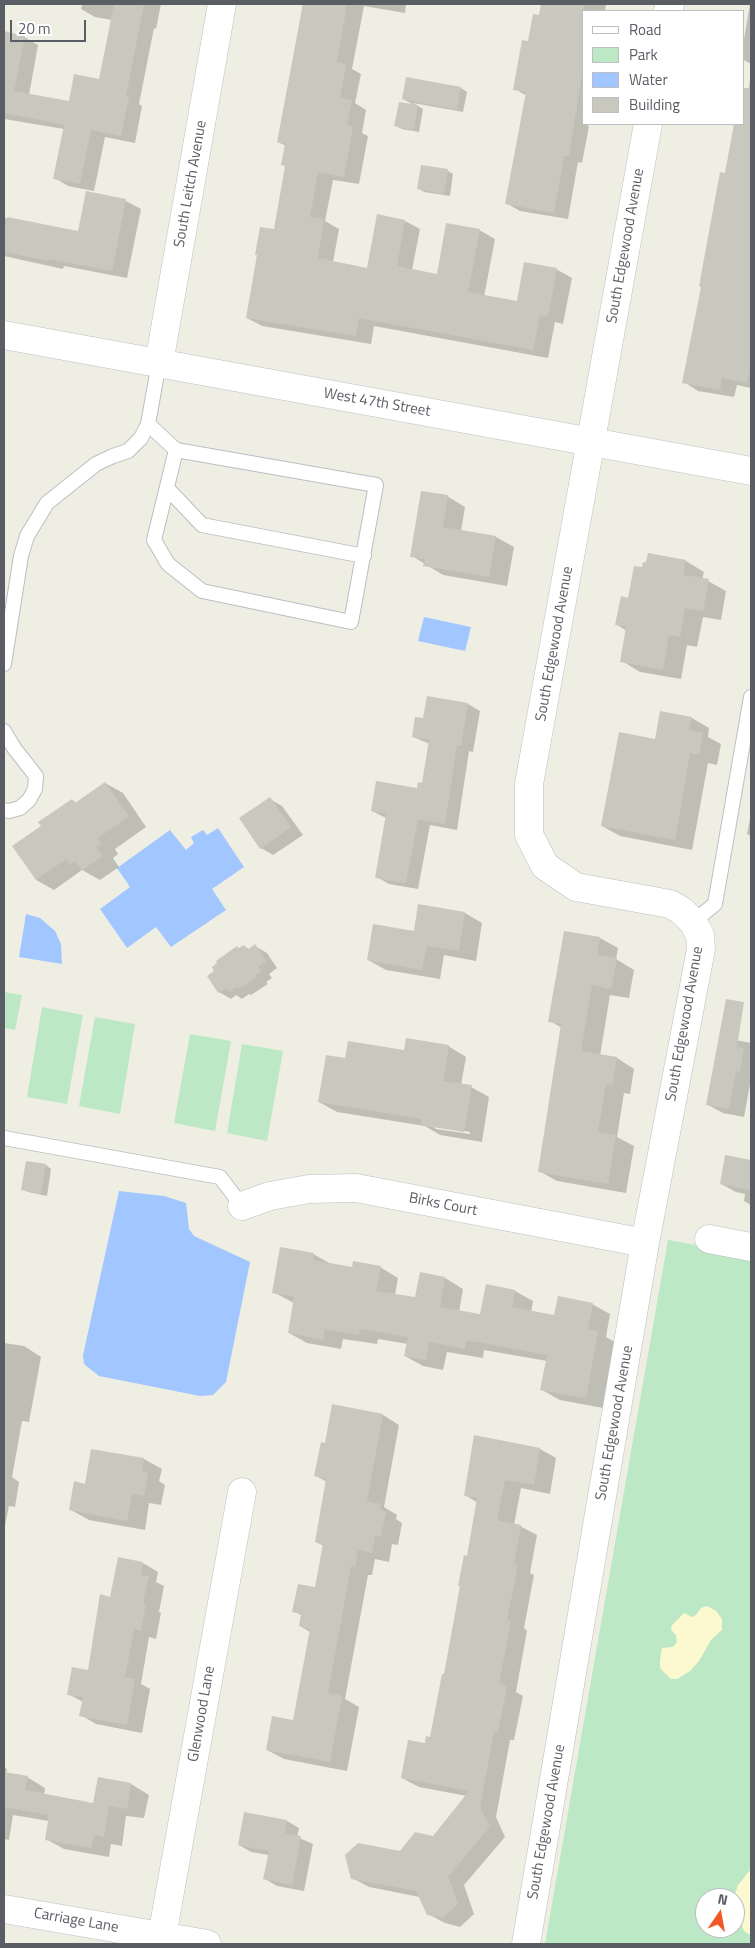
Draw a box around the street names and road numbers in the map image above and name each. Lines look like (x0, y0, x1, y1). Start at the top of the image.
street label: South Leitch Avenue (171, 119, 211, 249)
street label: South Edgewood Avenue (603, 167, 649, 325)
street label: West 47th Street (322, 385, 432, 421)
street label: South Edgewood Avenue (532, 565, 578, 723)
street label: South Edgewood Avenue (662, 945, 708, 1103)
street label: Birks Court (407, 1190, 479, 1220)
street label: South Edgewood Avenue (592, 1344, 638, 1502)
street label: Glenwood Lane (185, 1665, 219, 1763)
street label: South Edgewood Avenue (524, 1743, 570, 1901)
street label: Carriage Lane (32, 1905, 120, 1937)

